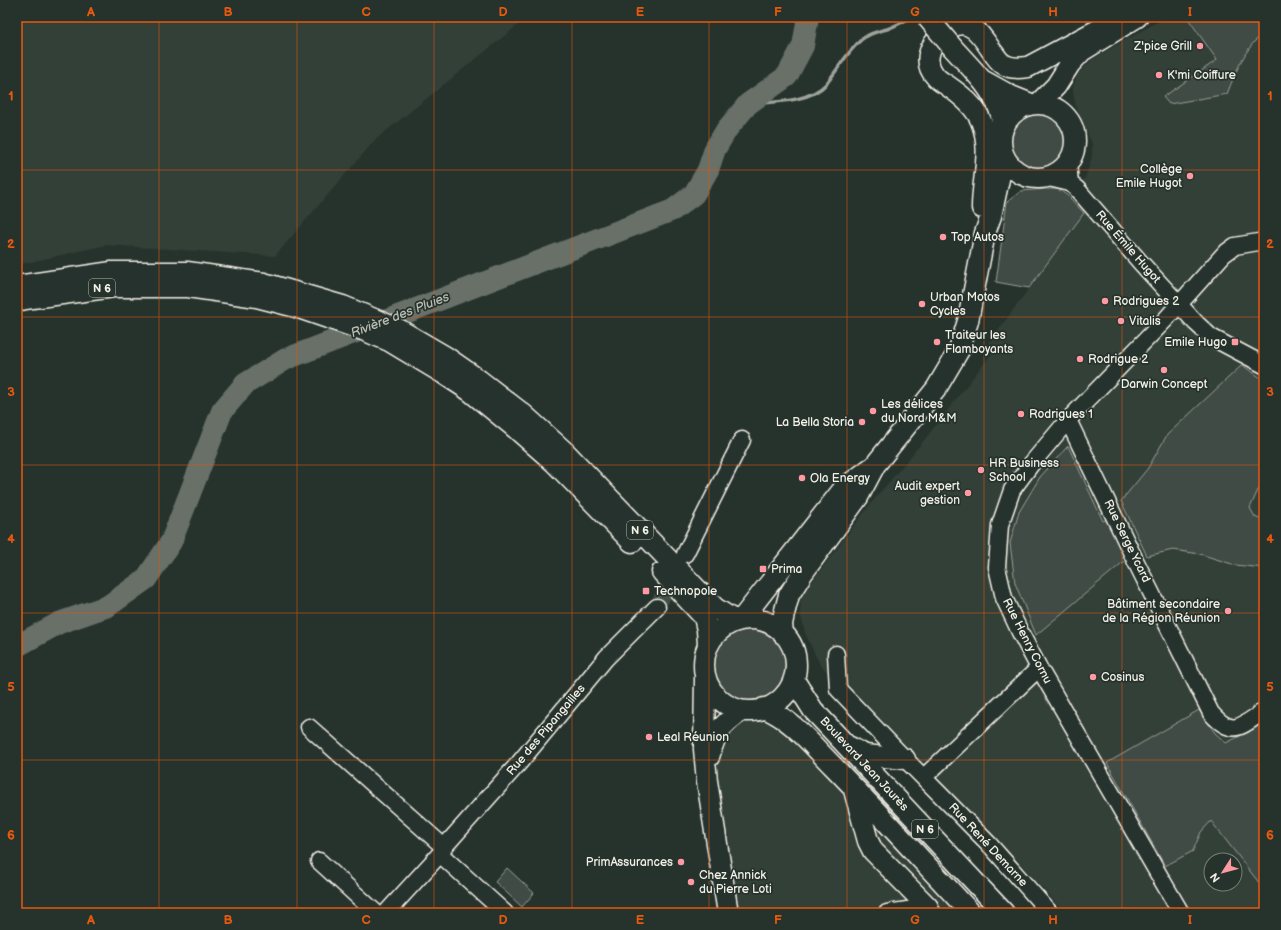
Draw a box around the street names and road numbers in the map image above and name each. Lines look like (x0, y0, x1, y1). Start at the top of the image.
street label: Rue Émile Hugot (1092, 207, 1165, 287)
road number: N 6 (89, 279, 115, 297)
street label: Rue Serge Ycard (1100, 497, 1154, 585)
road number: N 6 (627, 521, 653, 539)
street label: Rue Henry Cornu (999, 596, 1055, 686)
street label: Rue des Pipangailles (503, 681, 589, 779)
street label: Boulevard Jean Jaurès (816, 714, 912, 814)
street label: Rue René Demarne (945, 800, 1031, 890)
road number: N 6 (912, 820, 938, 838)

